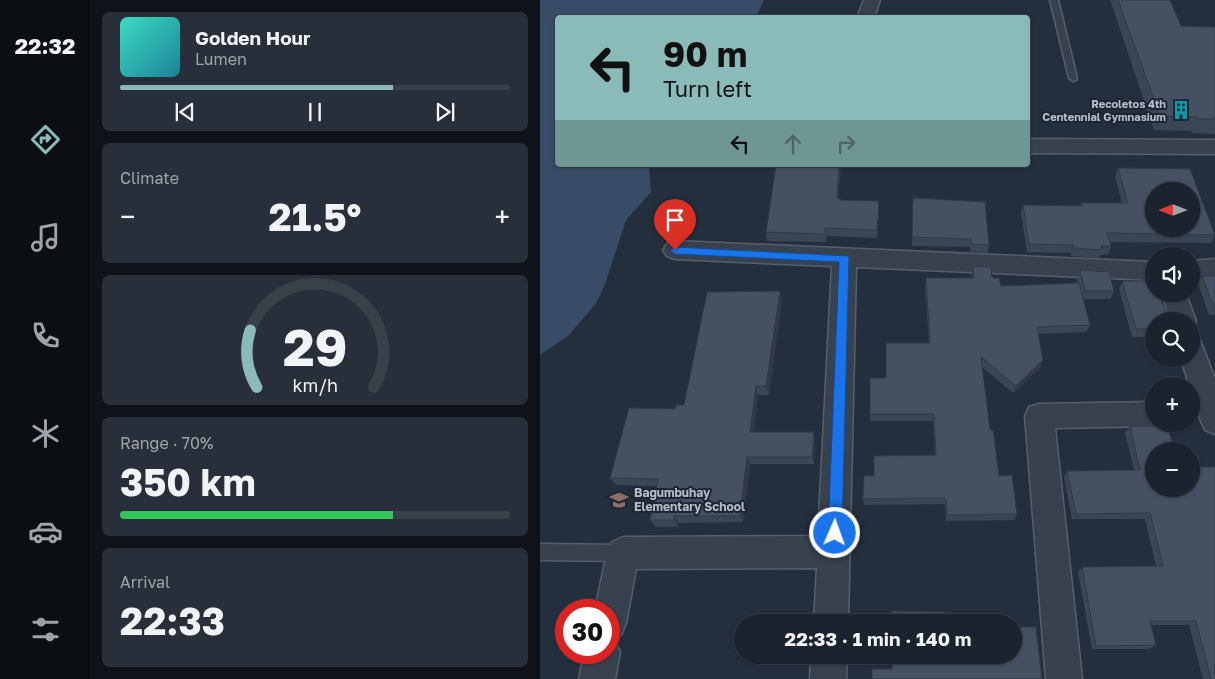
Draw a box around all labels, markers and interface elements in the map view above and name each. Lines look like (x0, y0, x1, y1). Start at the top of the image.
text: Golden Hour (195, 26, 310, 49)
text: 22:32 (15, 32, 75, 59)
text: 90 m (663, 33, 747, 75)
icon: left (580, 35, 645, 100)
text: Lumen (195, 49, 247, 69)
text: Turn left (663, 75, 752, 102)
place label: Recoletos 4th Centennial Gymnasium (1042, 97, 1166, 123)
icon: previous (171, 98, 199, 126)
icon: pause (301, 98, 329, 126)
icon: next (431, 98, 459, 126)
building icon: Recoletos 4th Centennial Gymnasium (1170, 99, 1192, 121)
icon: directions (28, 122, 63, 157)
icon: left (726, 130, 754, 158)
icon: ahead (779, 130, 807, 158)
icon: right (832, 130, 860, 158)
text: Climate (120, 168, 179, 188)
north arrow (1145, 182, 1200, 238)
map controls (1145, 182, 1200, 497)
text: 21.5° (269, 194, 361, 239)
pin (654, 199, 696, 250)
text: − (120, 200, 135, 233)
text: + (495, 200, 510, 233)
icon: arrive (661, 206, 689, 234)
icon: music (28, 220, 63, 255)
button: sound (1145, 247, 1200, 302)
button: search (1145, 312, 1200, 367)
text: 29 (283, 315, 347, 377)
icon: phone (28, 318, 63, 353)
text: km/h (292, 374, 338, 396)
button: + (1145, 377, 1200, 432)
icon: climate (28, 416, 63, 451)
text: Range · 70% (120, 433, 213, 453)
button: − (1145, 442, 1200, 497)
text: 350 km (120, 459, 256, 504)
place label: Bagumbuhay Elementary School (634, 485, 745, 514)
school or university icon: Bagumbuhay Elementary School (608, 489, 630, 511)
position arrow (808, 506, 860, 558)
icon: car (28, 514, 63, 549)
text: Arrival (120, 572, 170, 592)
text: 22:33 (120, 598, 225, 643)
speed limit sign: 30 (555, 599, 620, 664)
icon: filters (28, 612, 63, 647)
text: 22:33 · 1 min · 140 m (785, 627, 971, 650)

